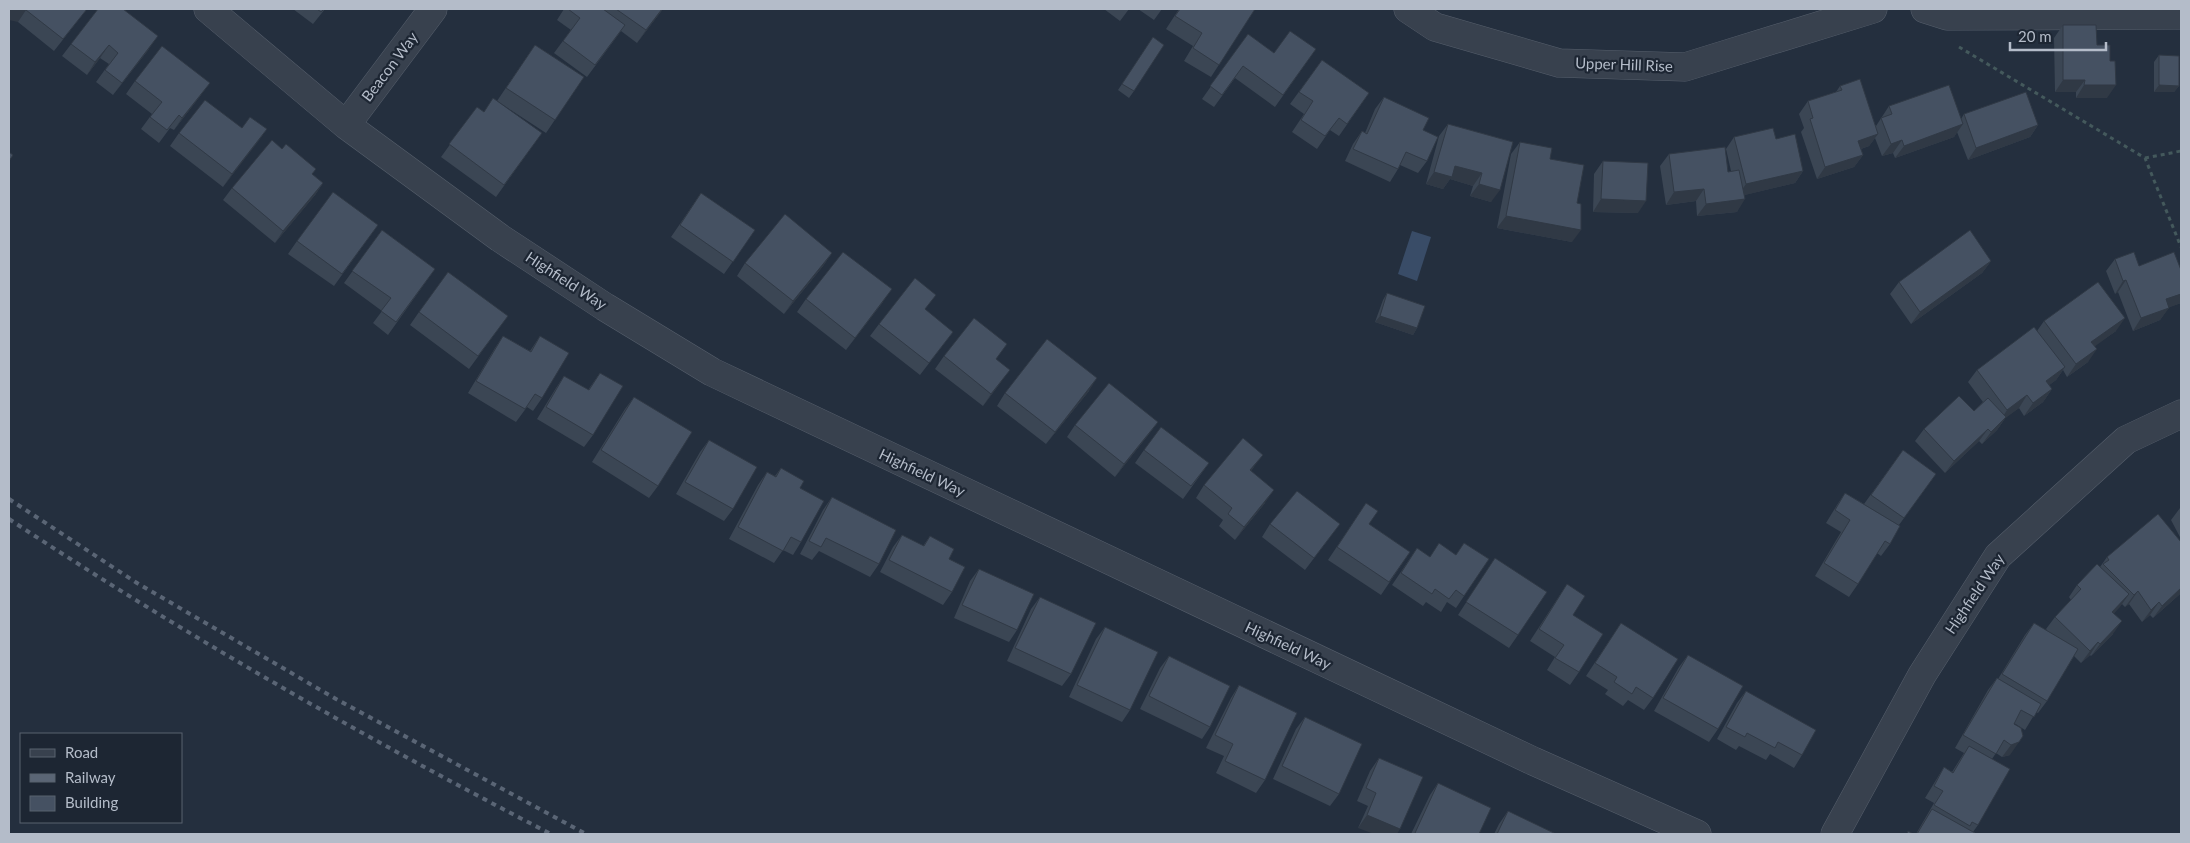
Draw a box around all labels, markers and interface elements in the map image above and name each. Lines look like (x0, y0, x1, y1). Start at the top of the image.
scale bar (2010, 20, 2106, 52)
text: 20 m (2018, 27, 2052, 45)
street label: Beacon Way (357, 28, 421, 105)
street label: Upper Hill Rise (1575, 53, 1673, 75)
street label: Highfield Way (523, 247, 611, 313)
street label: Highfield Way (877, 444, 968, 500)
street label: Highfield Way (1941, 550, 2008, 637)
street label: Highfield Way (1243, 617, 1334, 673)
legend (20, 733, 182, 823)
text: Road (65, 743, 98, 761)
text: Railway (65, 768, 116, 786)
text: Building (65, 793, 118, 811)

